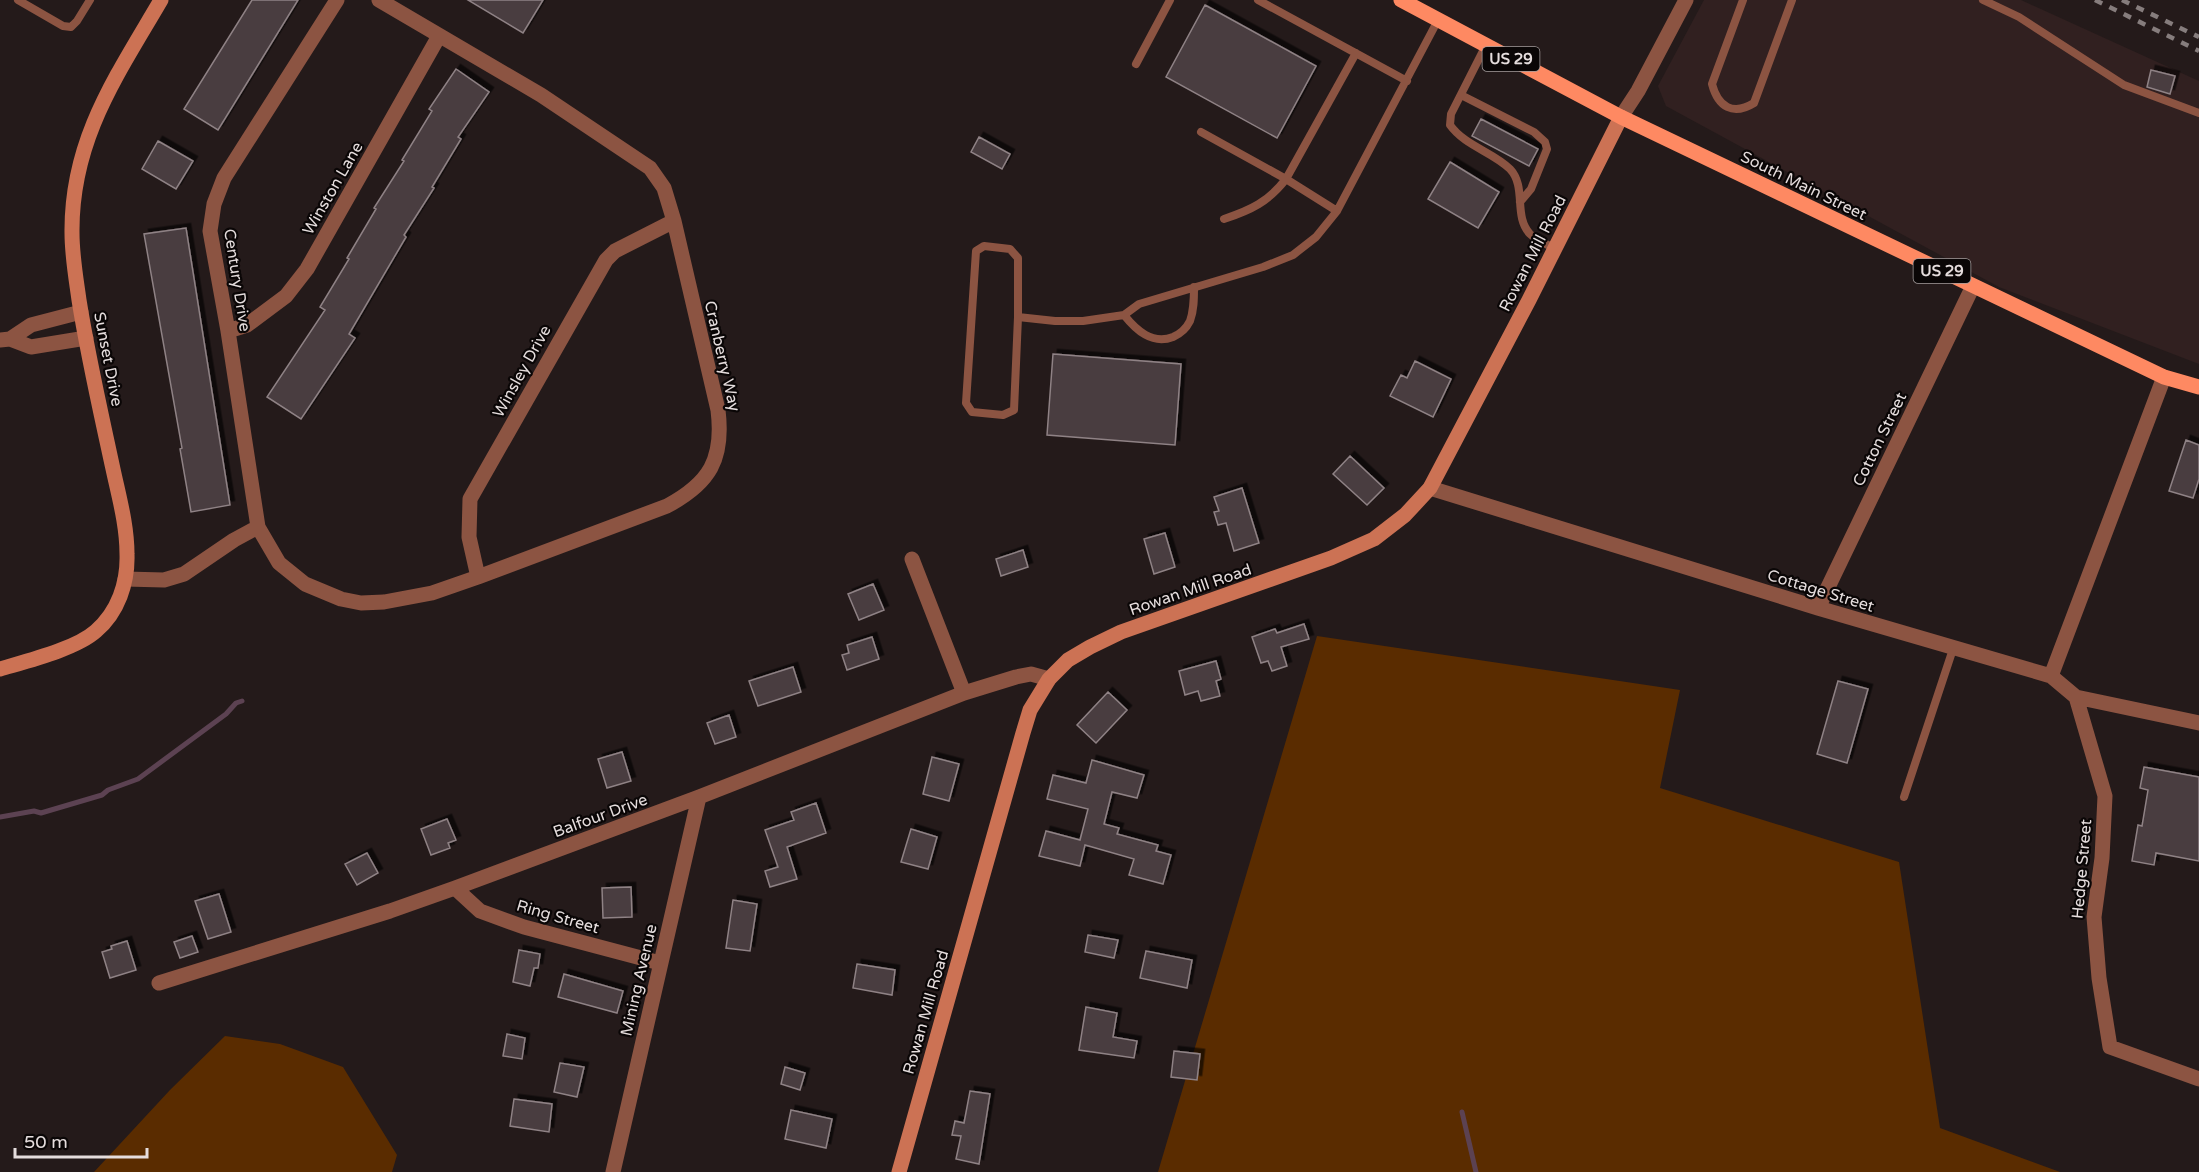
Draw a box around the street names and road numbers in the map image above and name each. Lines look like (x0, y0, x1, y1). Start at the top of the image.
road number: US 29 (1482, 47, 1540, 71)
street label: Winston Lane (298, 138, 368, 239)
street label: South Main Street (1737, 147, 1870, 225)
street label: Rowan Mill Road (1495, 192, 1571, 315)
street label: Century Drive (219, 227, 255, 333)
road number: US 29 (1914, 259, 1970, 283)
street label: Cranberry Way (700, 299, 745, 414)
street label: Sunset Drive (89, 310, 127, 408)
street label: Winsley Drive (488, 322, 555, 421)
street label: Cotton Street (1849, 389, 1911, 490)
street label: Rowan Mill Road (1127, 560, 1254, 620)
street label: Cottage Street (1765, 565, 1877, 617)
street label: Balfour Drive (550, 790, 650, 842)
street label: Hedge Street (2068, 818, 2096, 920)
street label: Ring Street (514, 896, 601, 938)
street label: Mining Avenue (616, 922, 662, 1038)
street label: Rowan Mill Road (899, 948, 953, 1077)

